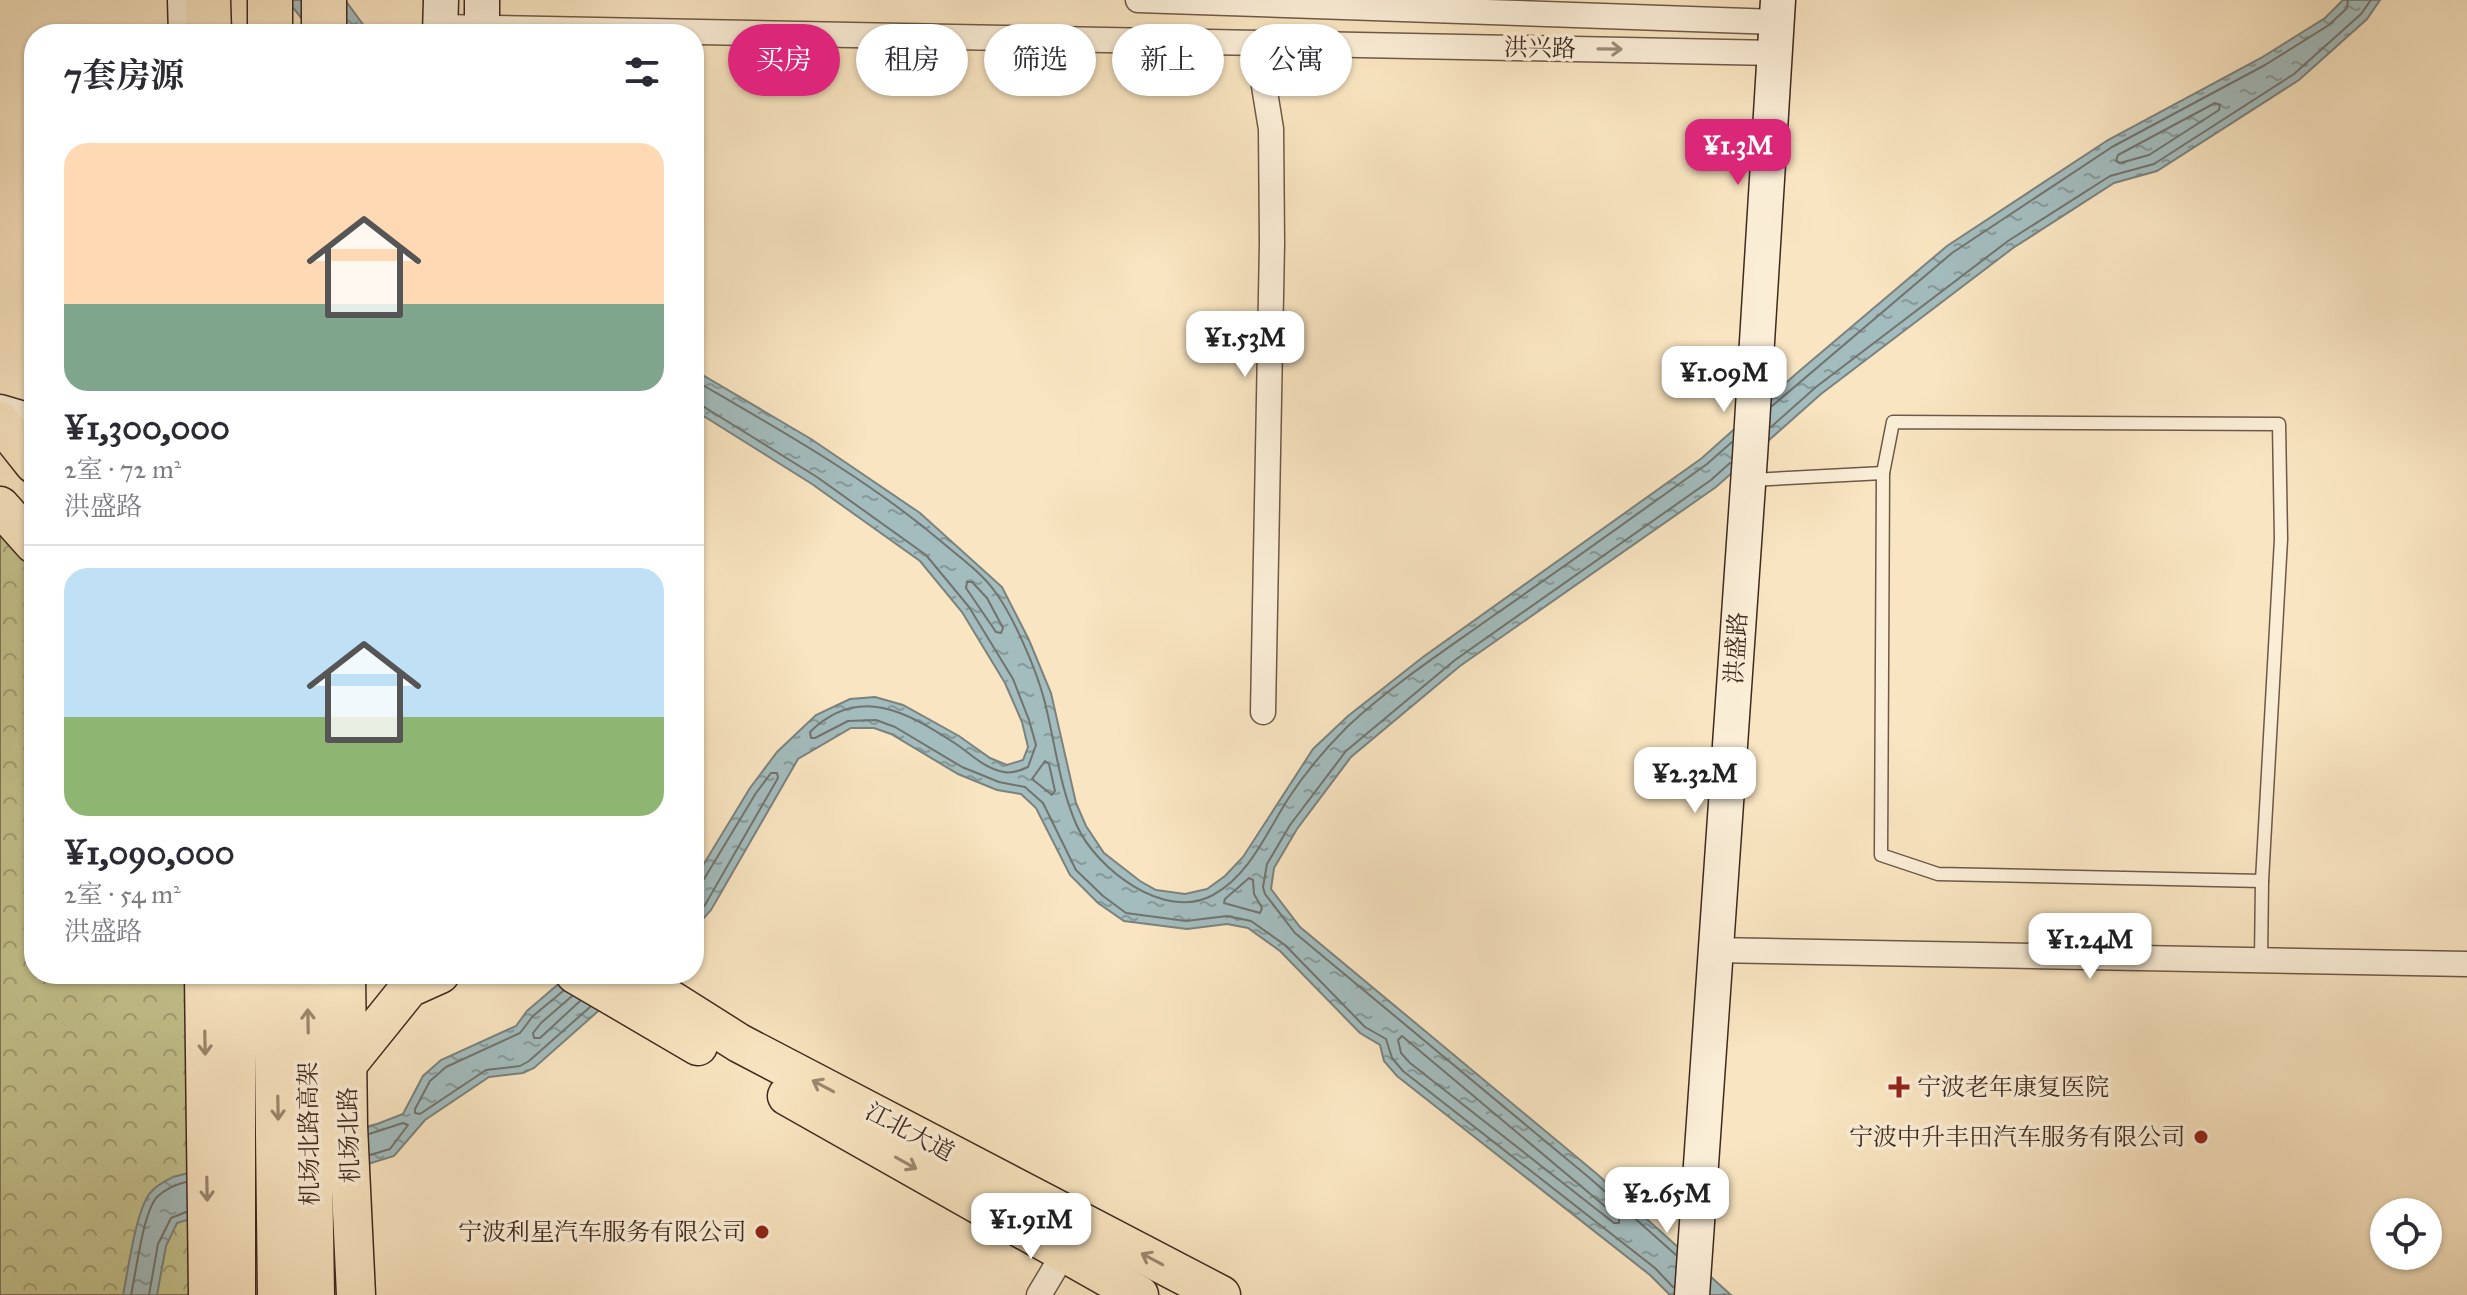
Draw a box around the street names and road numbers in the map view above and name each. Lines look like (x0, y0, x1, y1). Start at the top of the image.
street label: 洪兴路 (1504, 32, 1576, 64)
street label: 洪盛路 (1719, 611, 1753, 685)
street label: 机场北路高架 (293, 1062, 325, 1206)
street label: 机场北路 (332, 1087, 366, 1183)
street label: 江北大道 (861, 1096, 959, 1168)

